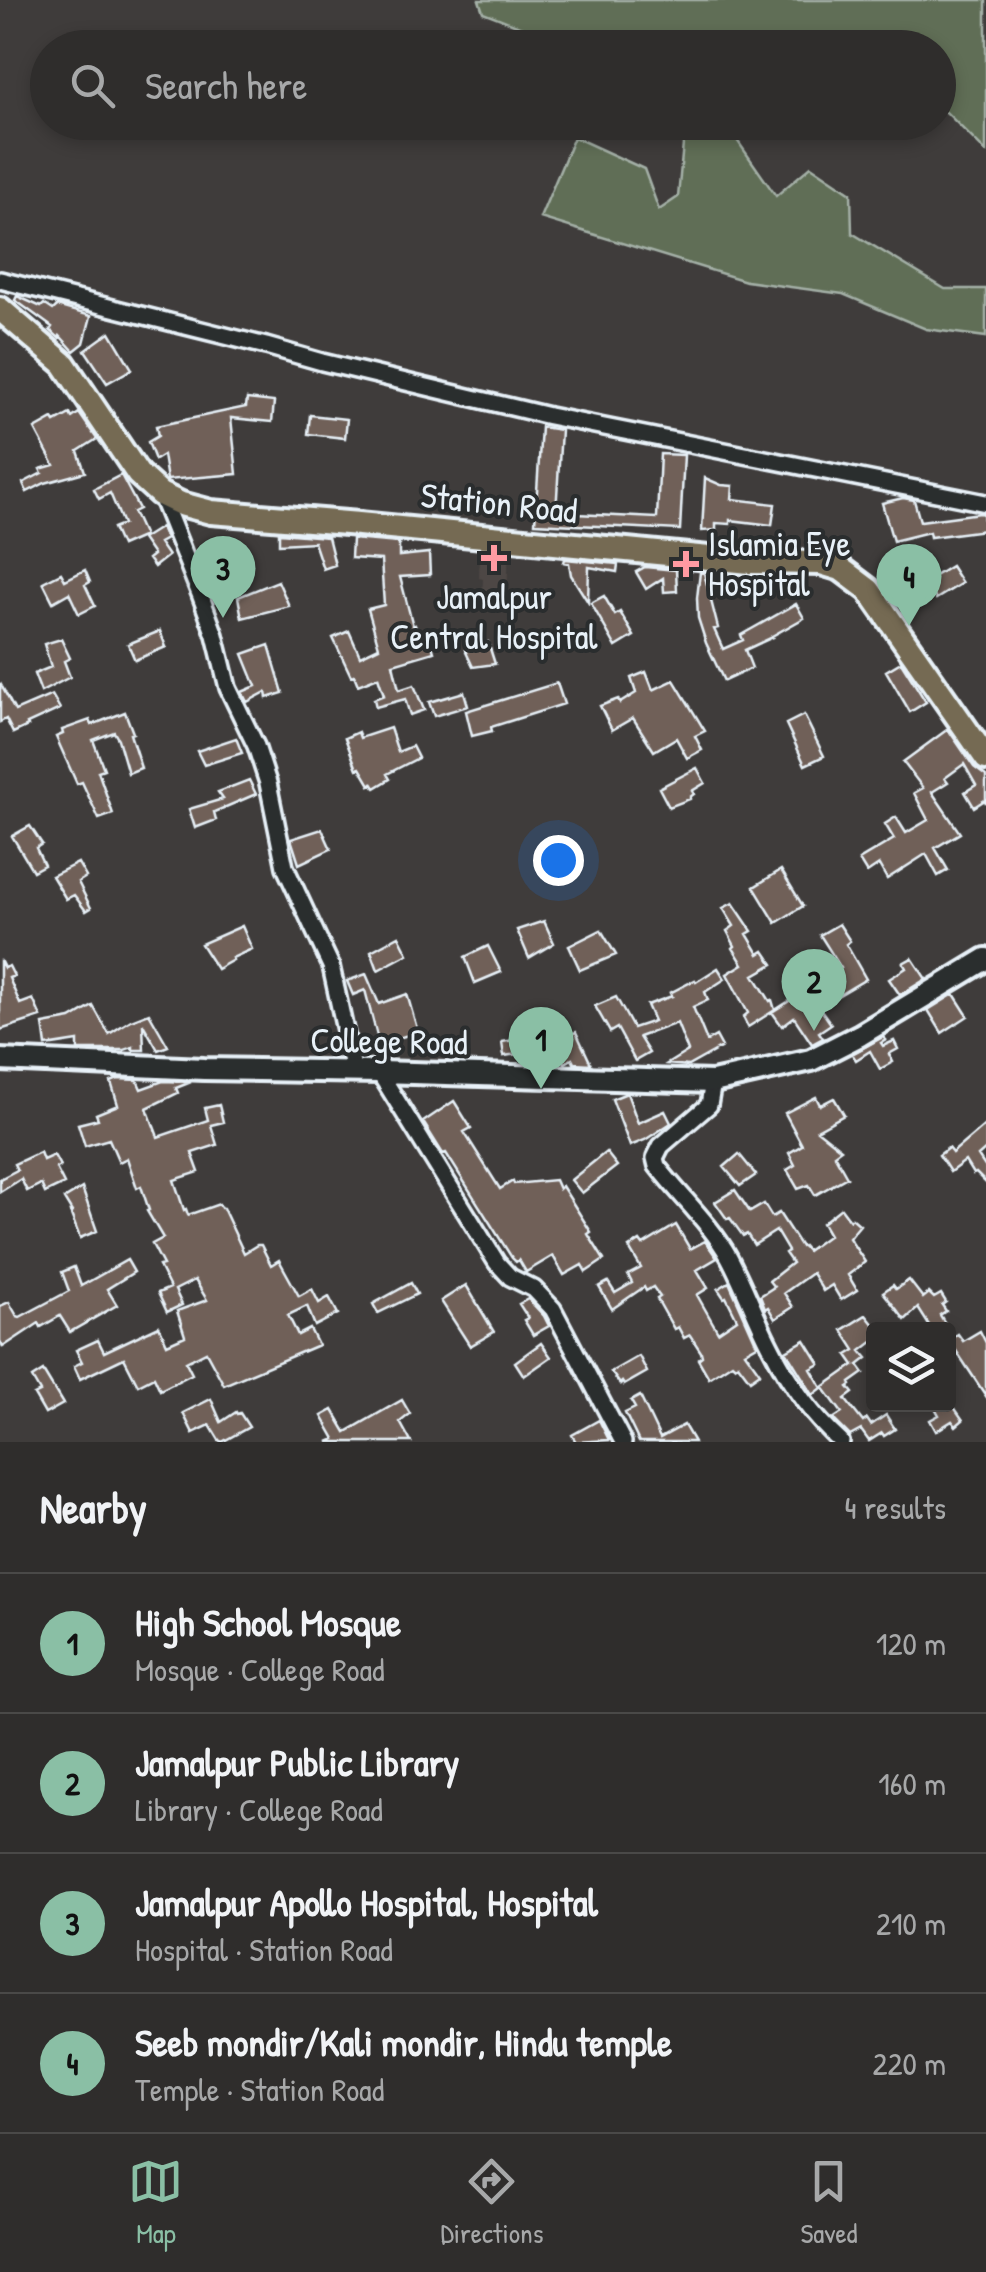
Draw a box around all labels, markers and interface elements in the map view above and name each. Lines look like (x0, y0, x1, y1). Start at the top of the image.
search box (30, 30, 956, 140)
icon: search (65, 58, 120, 113)
text: Search here (145, 59, 307, 111)
street label: Station Road (419, 471, 580, 534)
place label: Islamia Eye Hospital (708, 520, 850, 607)
pin: 3 (190, 536, 256, 618)
pin: 4 (876, 544, 942, 626)
marker: Jamalpur Central Hospital (481, 545, 507, 571)
marker: Islamia Eye Hospital (673, 551, 699, 577)
place label: Jamalpur Central Hospital (390, 573, 598, 660)
your location (533, 835, 584, 886)
pin: 2 (782, 948, 846, 1031)
pin: 1 (508, 1006, 574, 1089)
street label: College Road (310, 1016, 468, 1065)
map controls (866, 1322, 956, 1412)
button: layers (866, 1322, 956, 1412)
text: Nearby (40, 1479, 147, 1536)
text: 4 results (845, 1486, 946, 1529)
text: High School Mosque (135, 1596, 401, 1648)
text: 1 (67, 1622, 78, 1665)
text: 120 m (876, 1622, 946, 1665)
text: Mosque · College Road (135, 1648, 384, 1691)
text: Jamalpur Public Library (135, 1736, 459, 1788)
text: 2 (65, 1762, 80, 1805)
text: 160 m (878, 1762, 946, 1805)
text: Library · College Road (135, 1788, 383, 1831)
text: Jamalpur Apollo Hospital, Hospital (135, 1876, 598, 1928)
text: 3 (65, 1902, 80, 1945)
text: 210 m (876, 1902, 946, 1945)
text: Hospital · Station Road (135, 1928, 393, 1971)
text: Seeb mondir/Kali mondir, Hindu temple (135, 2016, 672, 2068)
text: 4 (66, 2042, 79, 2085)
text: 220 m (873, 2042, 946, 2085)
text: Temple · Station Road (135, 2068, 384, 2111)
tab: Map (128, 2154, 183, 2252)
tab: Directions (440, 2154, 543, 2252)
tab: Saved (800, 2154, 858, 2252)

